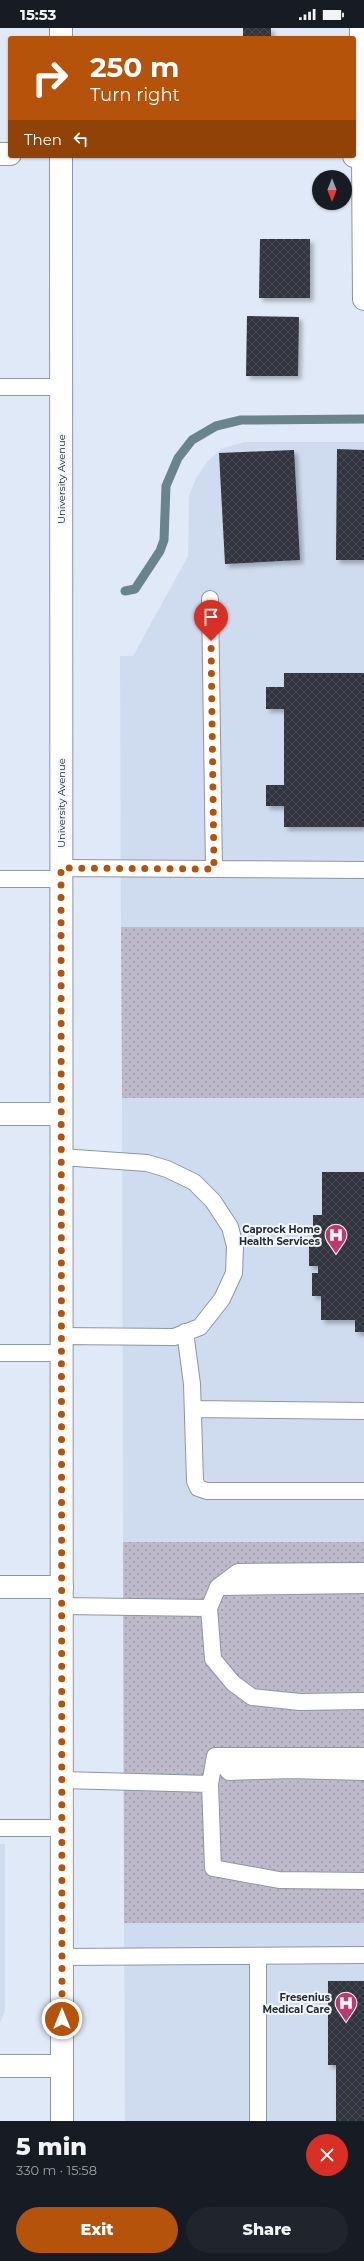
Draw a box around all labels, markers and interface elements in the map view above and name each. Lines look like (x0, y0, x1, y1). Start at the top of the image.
text: 15:53 (20, 5, 56, 24)
text: 250 m (90, 50, 180, 84)
icon: right (24, 52, 76, 104)
text: Turn right (90, 84, 180, 106)
icon: left (70, 128, 92, 150)
text: Then (24, 130, 62, 149)
north arrow (312, 170, 352, 210)
map controls (312, 170, 352, 210)
street label: University Avenue (55, 434, 68, 524)
pin (194, 600, 228, 641)
icon: arrive (200, 606, 222, 628)
street label: University Avenue (55, 758, 68, 848)
hospital icon: Caprock Home Health Services (323, 1222, 349, 1255)
place label: Caprock Home Health Services (239, 1223, 321, 1248)
hospital icon: Fresenius Medical Care (333, 1990, 359, 2023)
place label: Fresenius Medical Care (262, 1991, 331, 2016)
position arrow (41, 1998, 83, 2040)
text: 5 min (16, 2132, 87, 2161)
button: close (306, 2134, 348, 2176)
text: 330 m · 15:58 (16, 2162, 97, 2178)
button: Exit (16, 2207, 178, 2253)
button: Share (186, 2207, 348, 2253)

